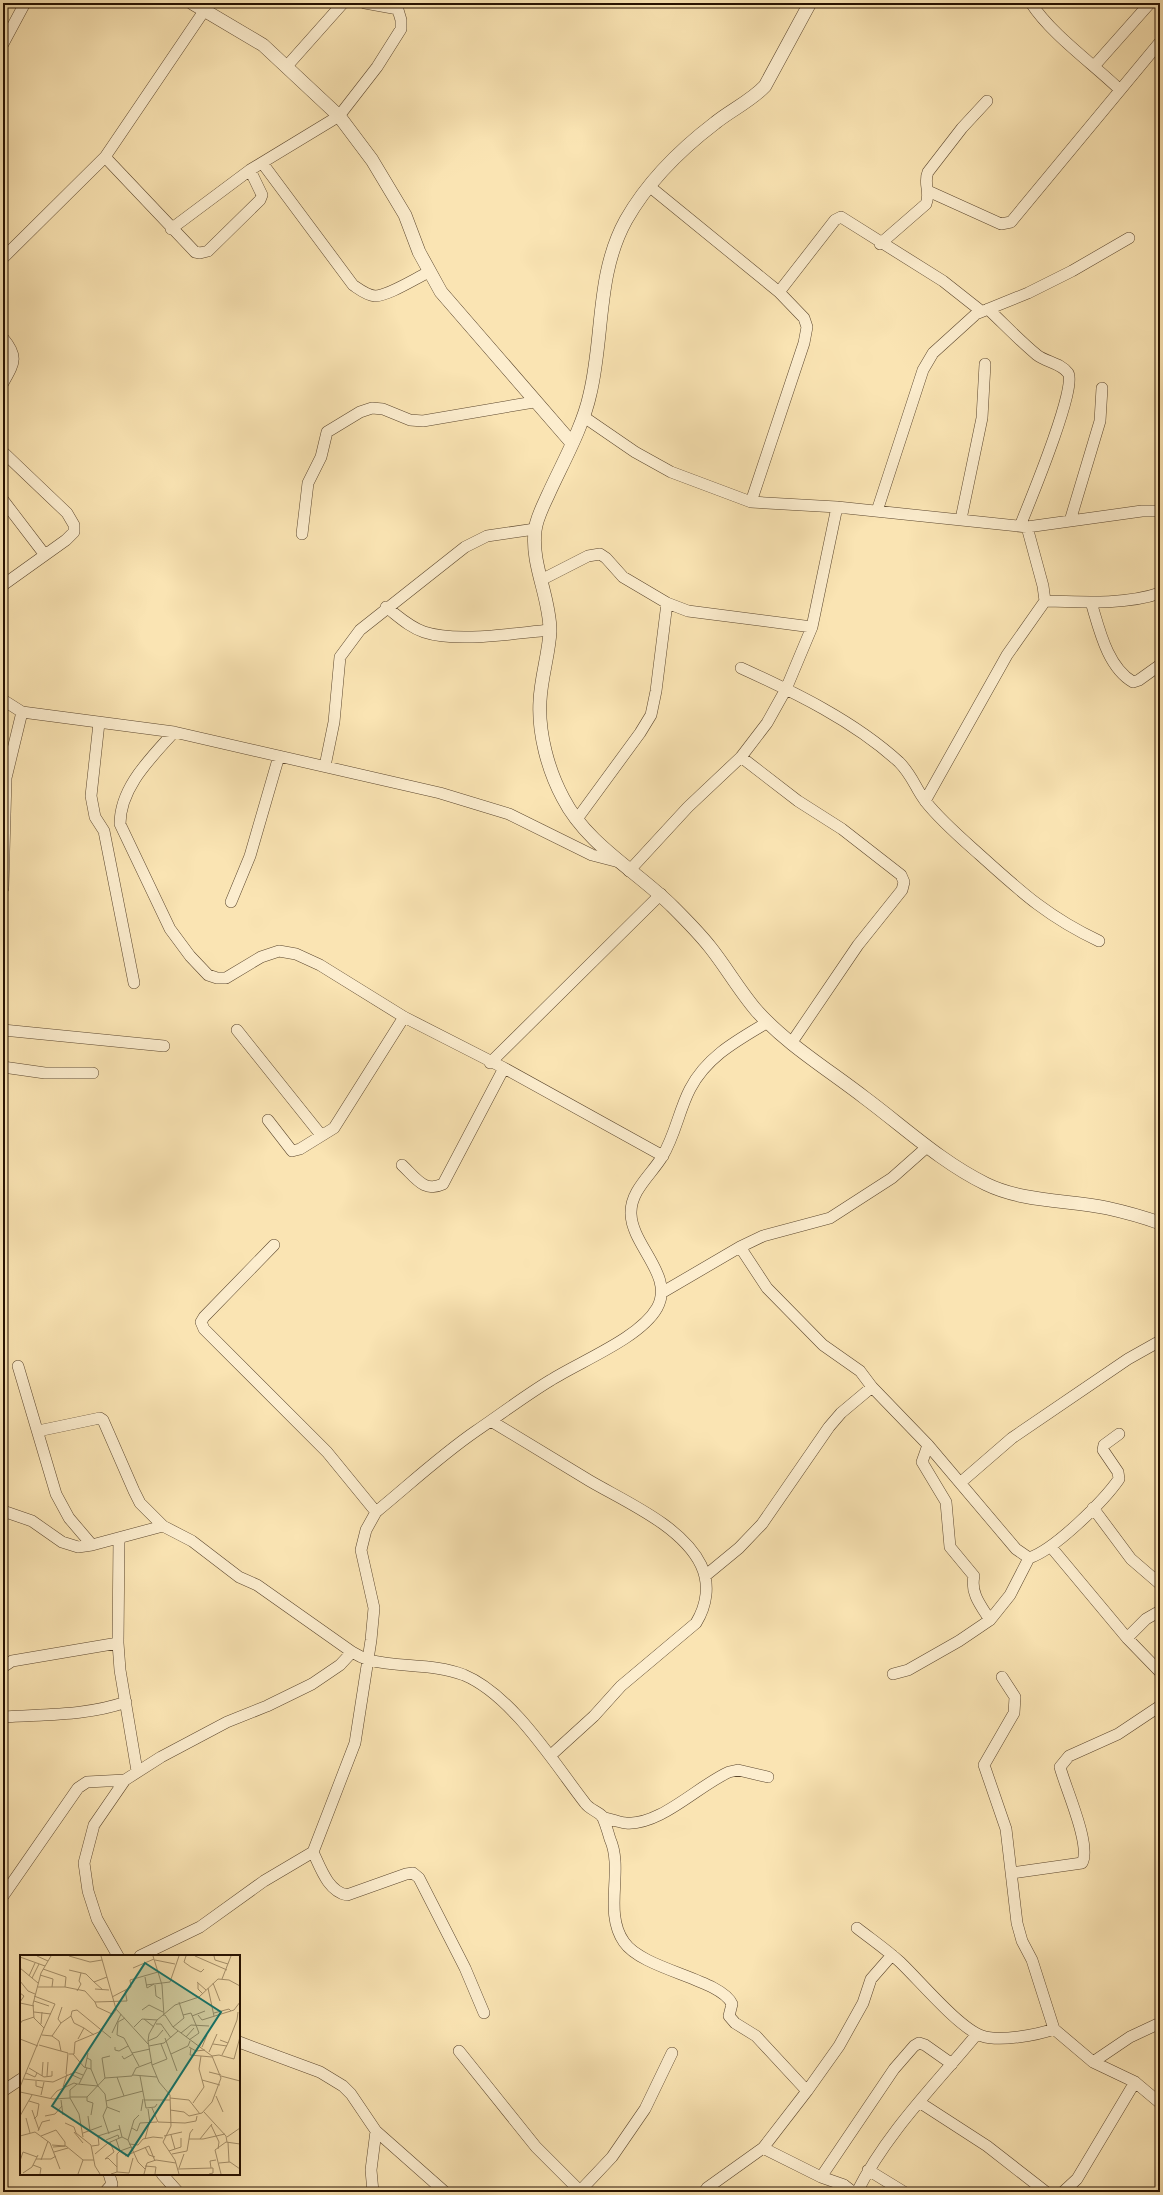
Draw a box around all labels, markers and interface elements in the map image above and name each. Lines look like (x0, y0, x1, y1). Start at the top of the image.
inset map (20, 1955, 240, 2175)

